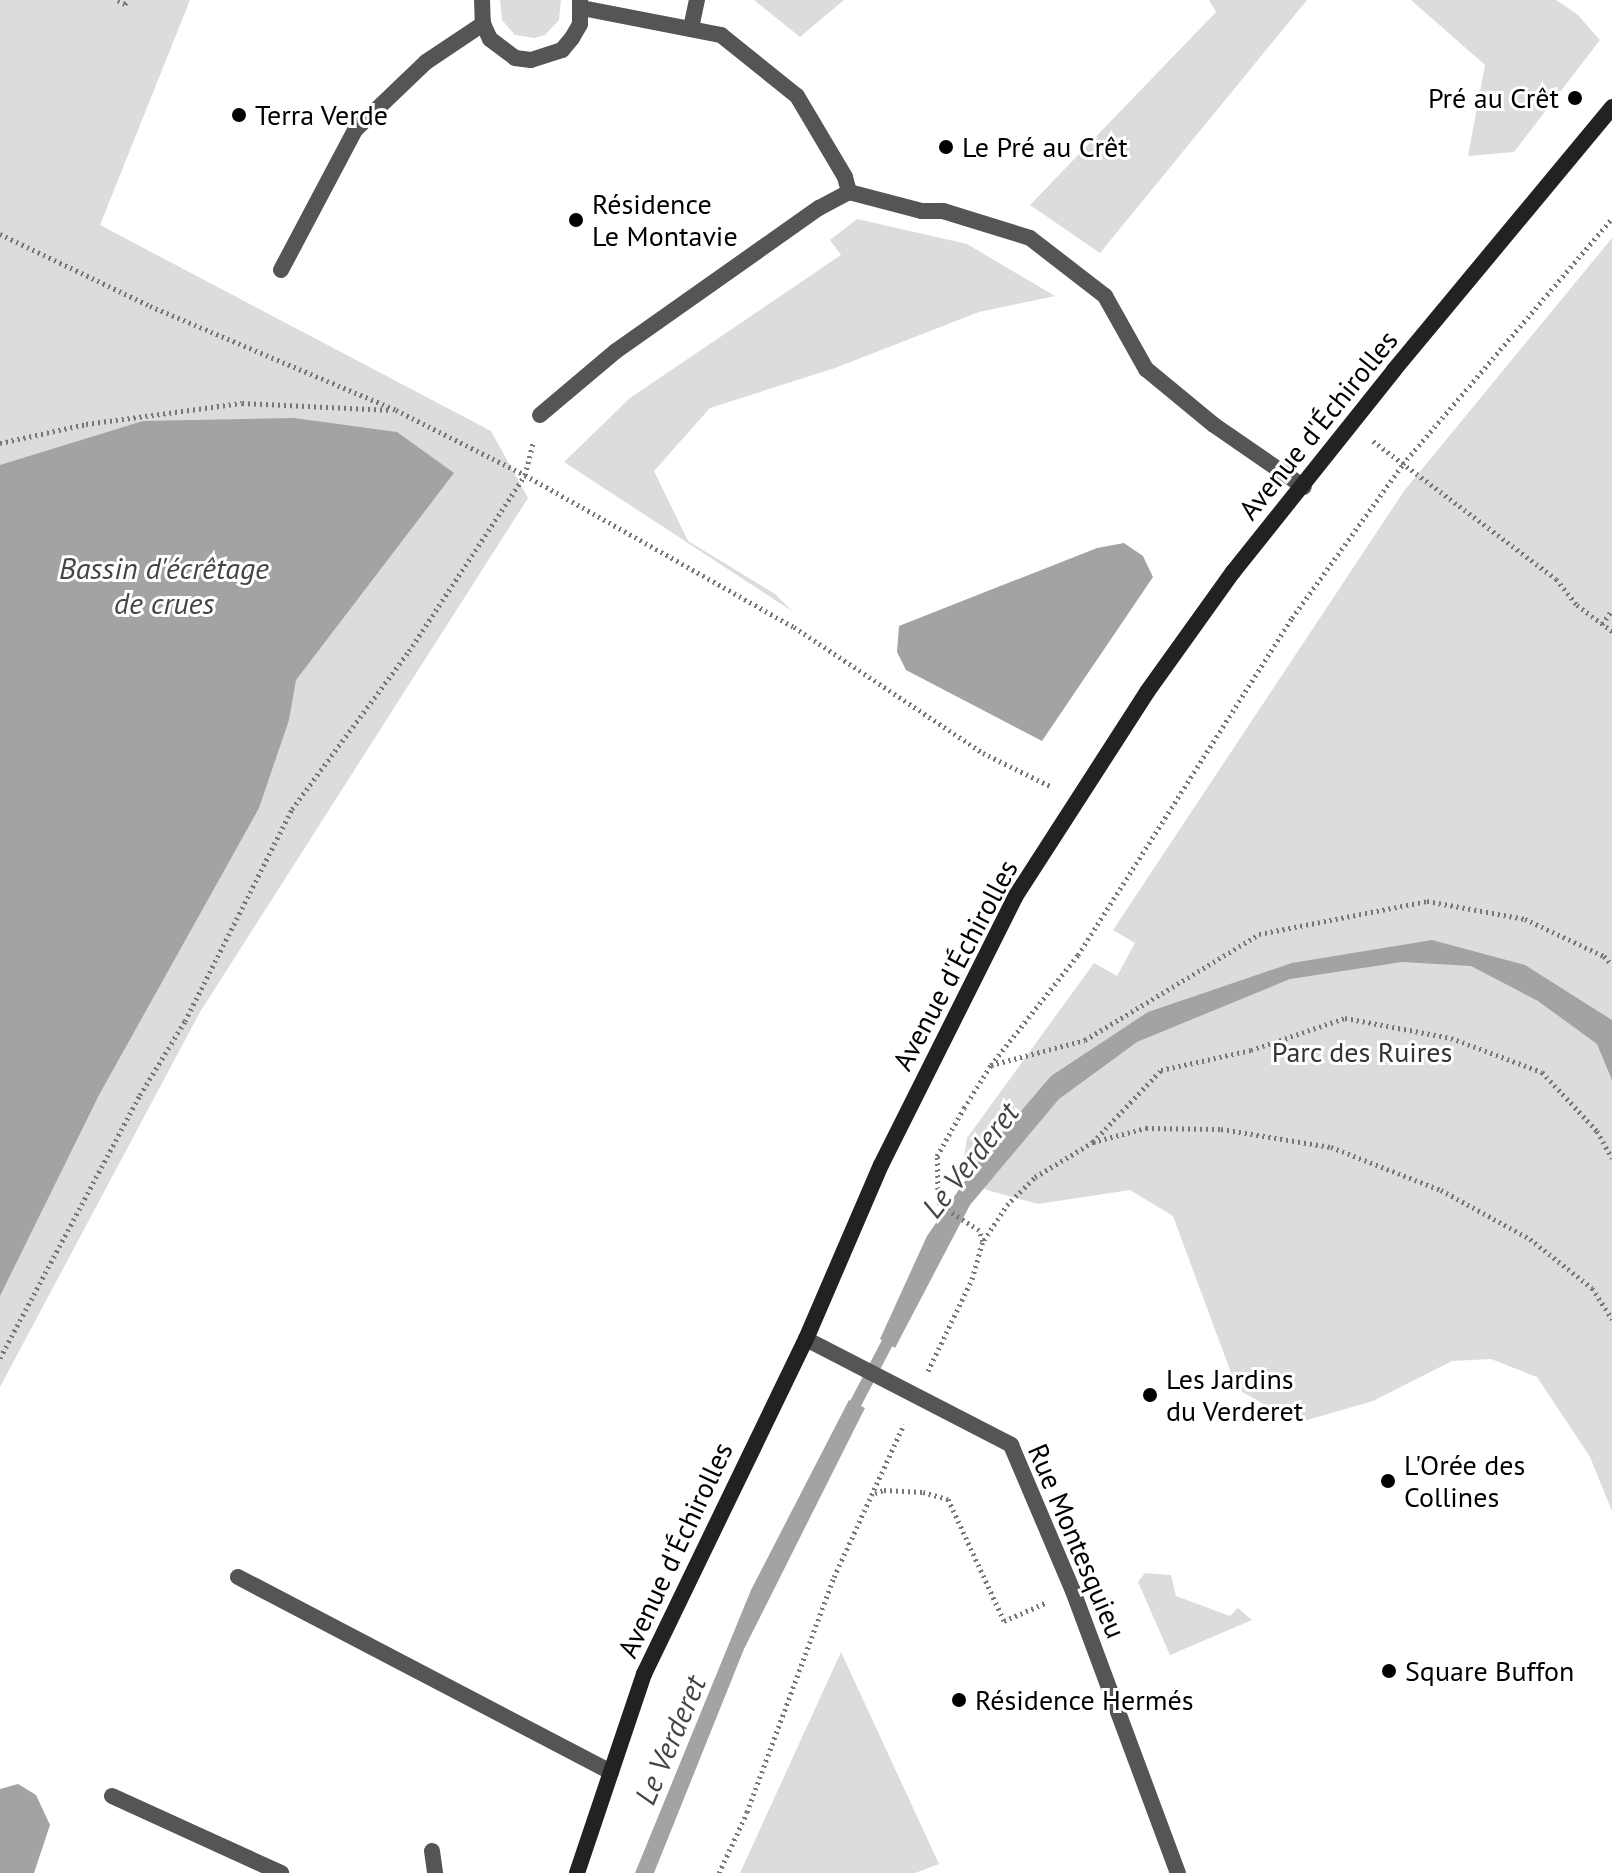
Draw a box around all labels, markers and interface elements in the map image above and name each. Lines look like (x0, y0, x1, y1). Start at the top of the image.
place label: Pré au Crêt (1428, 81, 1559, 115)
marker: Pré au Crêt (1566, 89, 1584, 107)
place label: Terra Verde (255, 98, 389, 132)
marker: Terra Verde (230, 106, 248, 124)
place label: Le Pré au Crêt (962, 130, 1128, 164)
marker: Le Pré au Crêt (937, 138, 955, 156)
place label: Résidence Le Montavie (592, 187, 738, 253)
marker: Résidence Le Montavie (567, 211, 585, 229)
street label: Avenue d'Échirolles (1231, 324, 1405, 526)
water label: Bassin d'écrêtage de crues (59, 550, 269, 620)
street label: Avenue d'Échirolles (885, 854, 1025, 1076)
park label: Parc des Ruires (1271, 1035, 1453, 1069)
water label: Le Verderet (914, 1095, 1026, 1225)
place label: Les Jardins du Verderet (1166, 1362, 1304, 1428)
marker: Les Jardins du Verderet (1141, 1386, 1159, 1404)
street label: Avenue d'Échirolles (610, 1437, 740, 1663)
street label: Rue Montesquieu (1021, 1439, 1133, 1643)
place label: L'Orée des Collines (1404, 1448, 1525, 1514)
marker: L'Orée des Collines (1379, 1472, 1397, 1490)
place label: Square Buffon (1405, 1654, 1574, 1688)
marker: Square Buffon (1380, 1662, 1398, 1680)
water label: Le Verderet (627, 1670, 713, 1810)
place label: Résidence Hermés (975, 1683, 1193, 1717)
marker: Résidence Hermés (950, 1691, 968, 1709)

